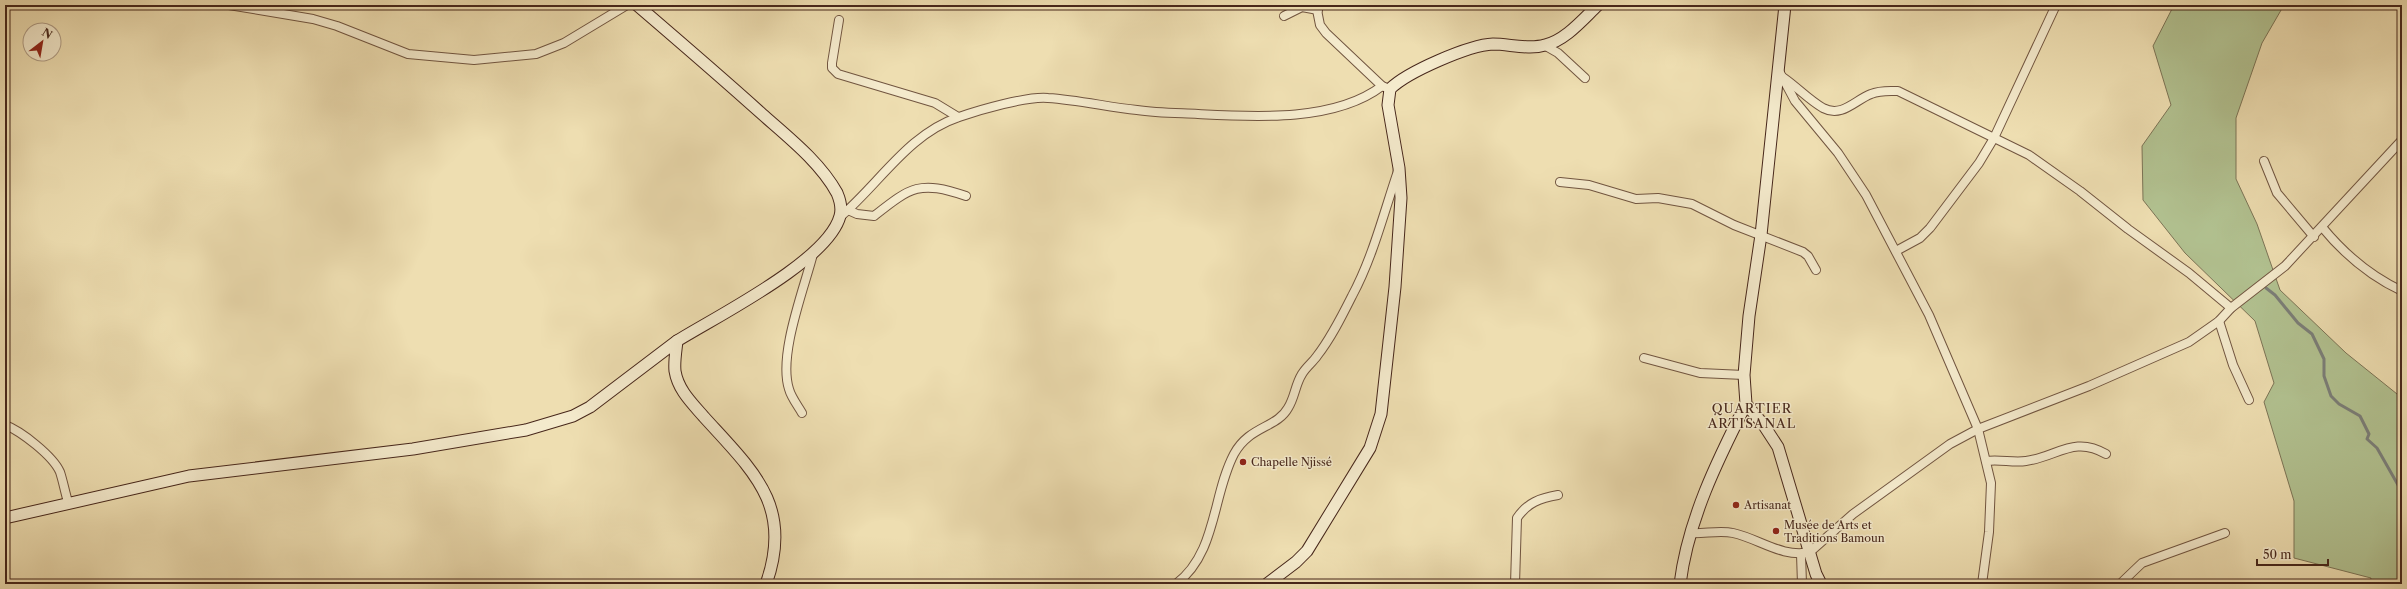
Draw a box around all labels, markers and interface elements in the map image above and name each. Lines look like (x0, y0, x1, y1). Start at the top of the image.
north arrow (22, 22, 62, 62)
text: N (39, 25, 55, 42)
district label: QUARTIER ARTISANAL (1707, 400, 1796, 431)
place label: Chapelle Njissé (1251, 455, 1332, 469)
marker: Chapelle Njissé (1238, 457, 1248, 467)
place label: Artisanat (1743, 498, 1791, 512)
marker: Artisanat (1731, 500, 1741, 510)
place label: Musée de Arts et Traditions Bamoun (1784, 518, 1885, 545)
marker: Musée de Arts et Traditions Bamoun (1771, 526, 1781, 536)
scale bar (2257, 541, 2328, 567)
text: 50 m (2263, 547, 2292, 562)

